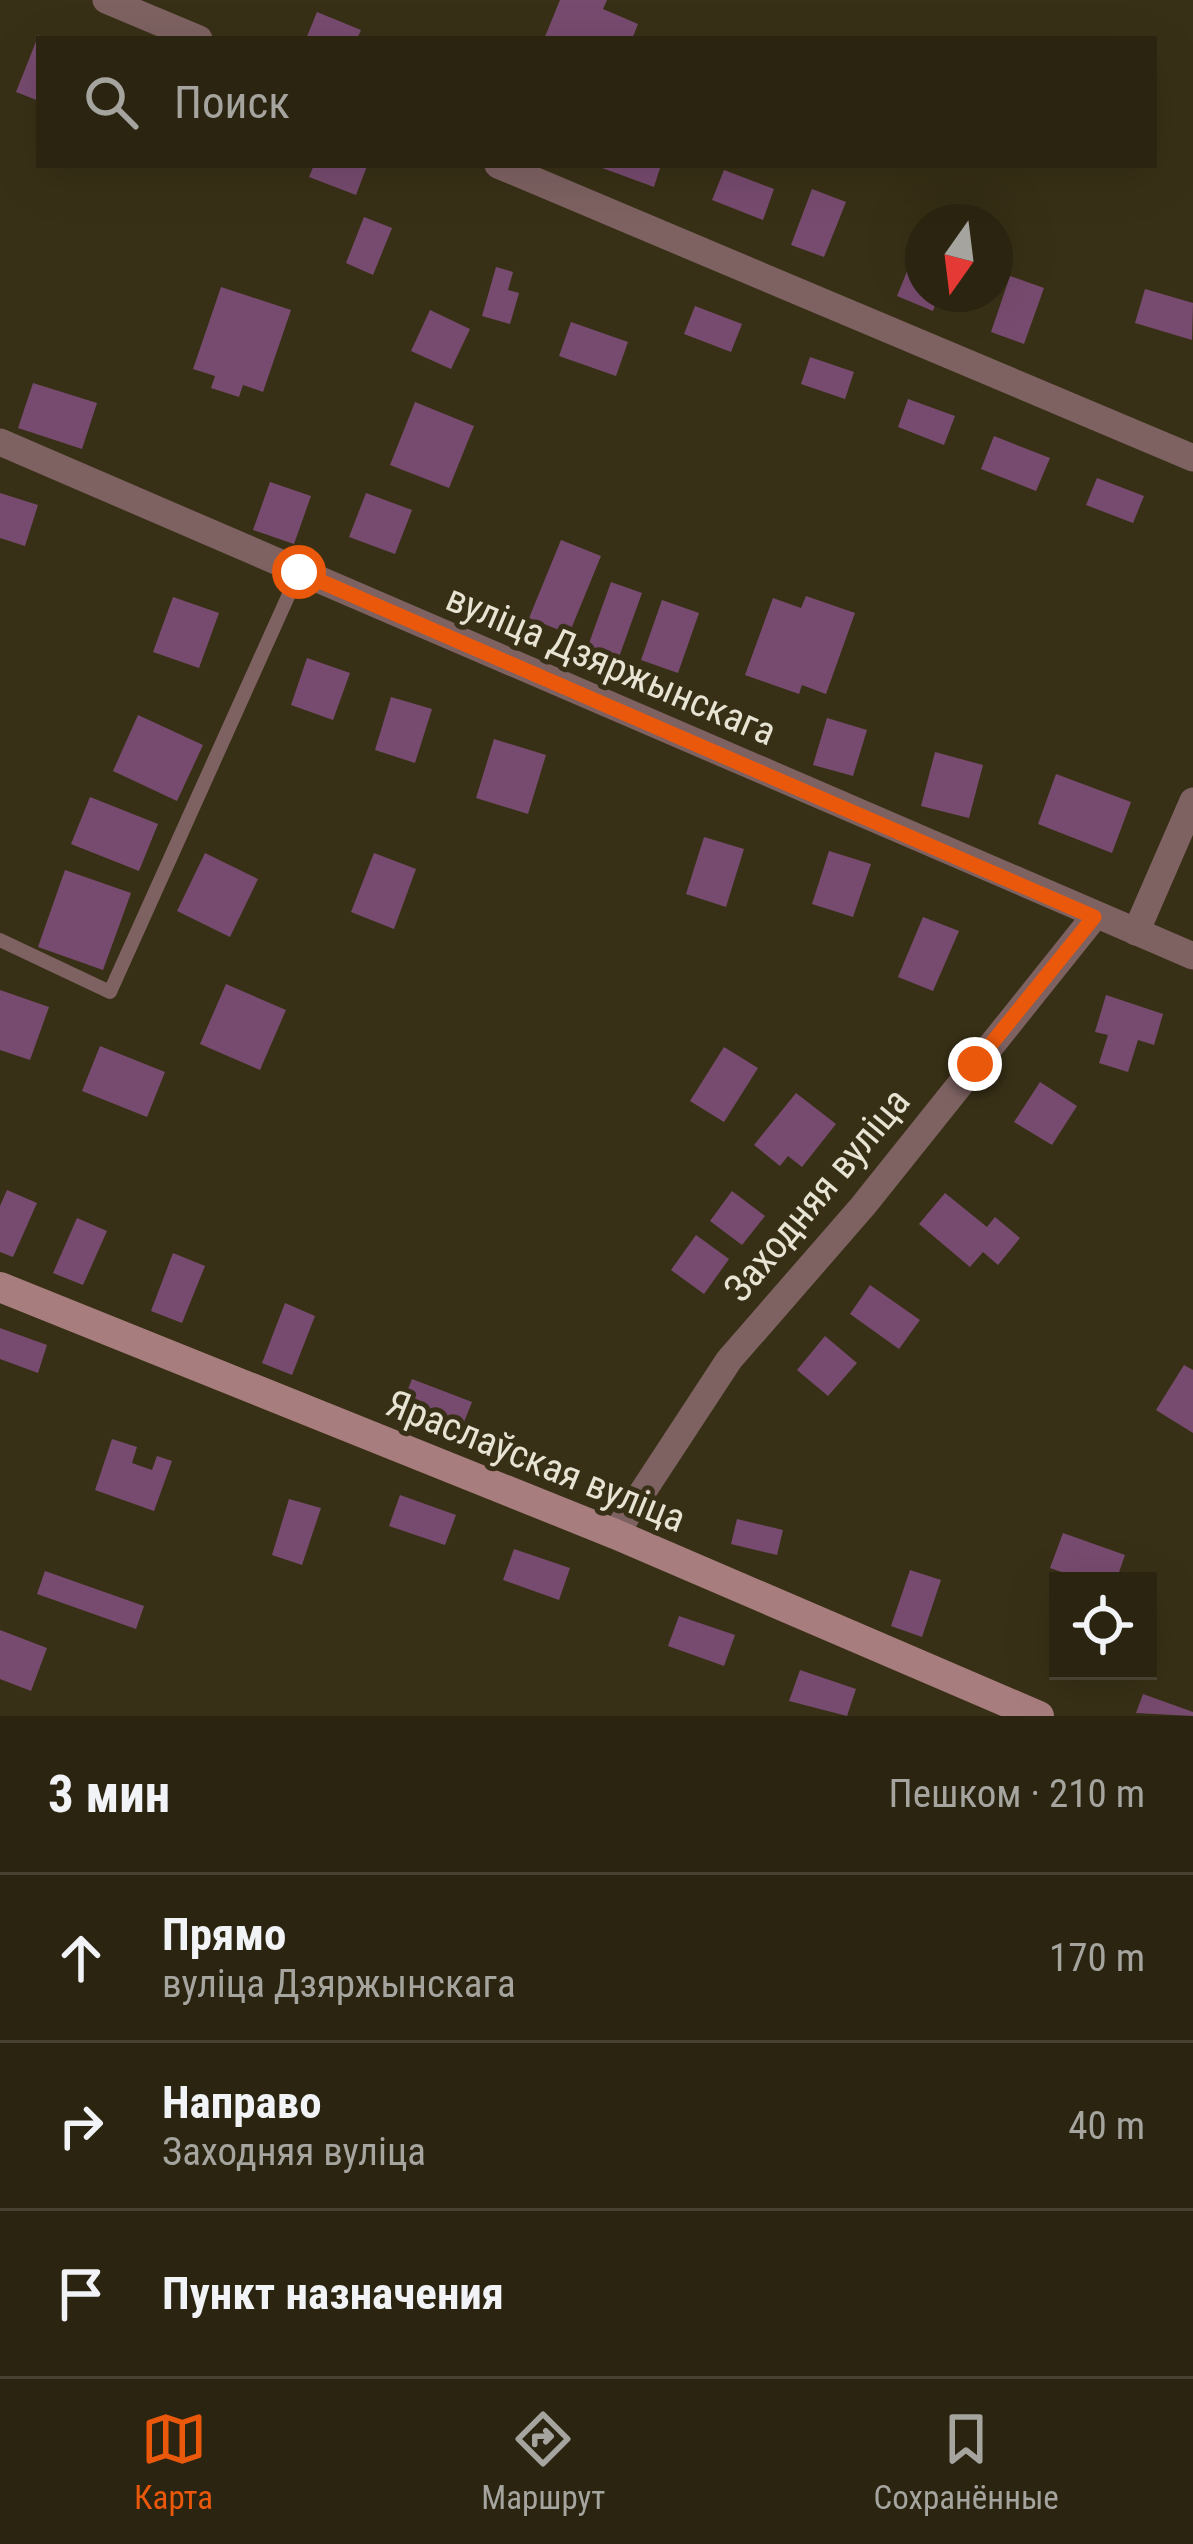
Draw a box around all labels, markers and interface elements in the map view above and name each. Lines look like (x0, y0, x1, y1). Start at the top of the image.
search box (36, 36, 1157, 168)
icon: search (78, 69, 144, 135)
text: Поиск (174, 76, 290, 129)
north arrow (905, 204, 1013, 312)
route start (272, 545, 326, 599)
street label: вуліца Дзяржынскага (439, 575, 783, 755)
route end (948, 1037, 1002, 1091)
street label: Заходняя вуліца (715, 1079, 919, 1311)
street label: Яраслаўская вуліца (380, 1380, 692, 1542)
map controls (1049, 1572, 1157, 1680)
button: locate (1049, 1572, 1157, 1680)
text: 3 мин (48, 1765, 170, 1824)
text: Пешком · 210 m (888, 1771, 1145, 1817)
text: Прямо (162, 1908, 286, 1961)
icon: ahead (48, 1925, 114, 1991)
text: 170 m (1049, 1935, 1145, 1981)
text: вуліца Дзяржынскага (162, 1961, 516, 2007)
text: Направо (162, 2076, 322, 2129)
icon: right (48, 2093, 114, 2159)
text: 40 m (1068, 2103, 1145, 2149)
text: Заходняя вуліца (162, 2129, 426, 2175)
icon: arrive (48, 2261, 114, 2327)
text: Пункт назначения (162, 2267, 504, 2320)
tab: Карта (134, 2406, 213, 2517)
tab: Маршрут (481, 2406, 605, 2517)
tab: Сохранённые (874, 2406, 1059, 2517)

